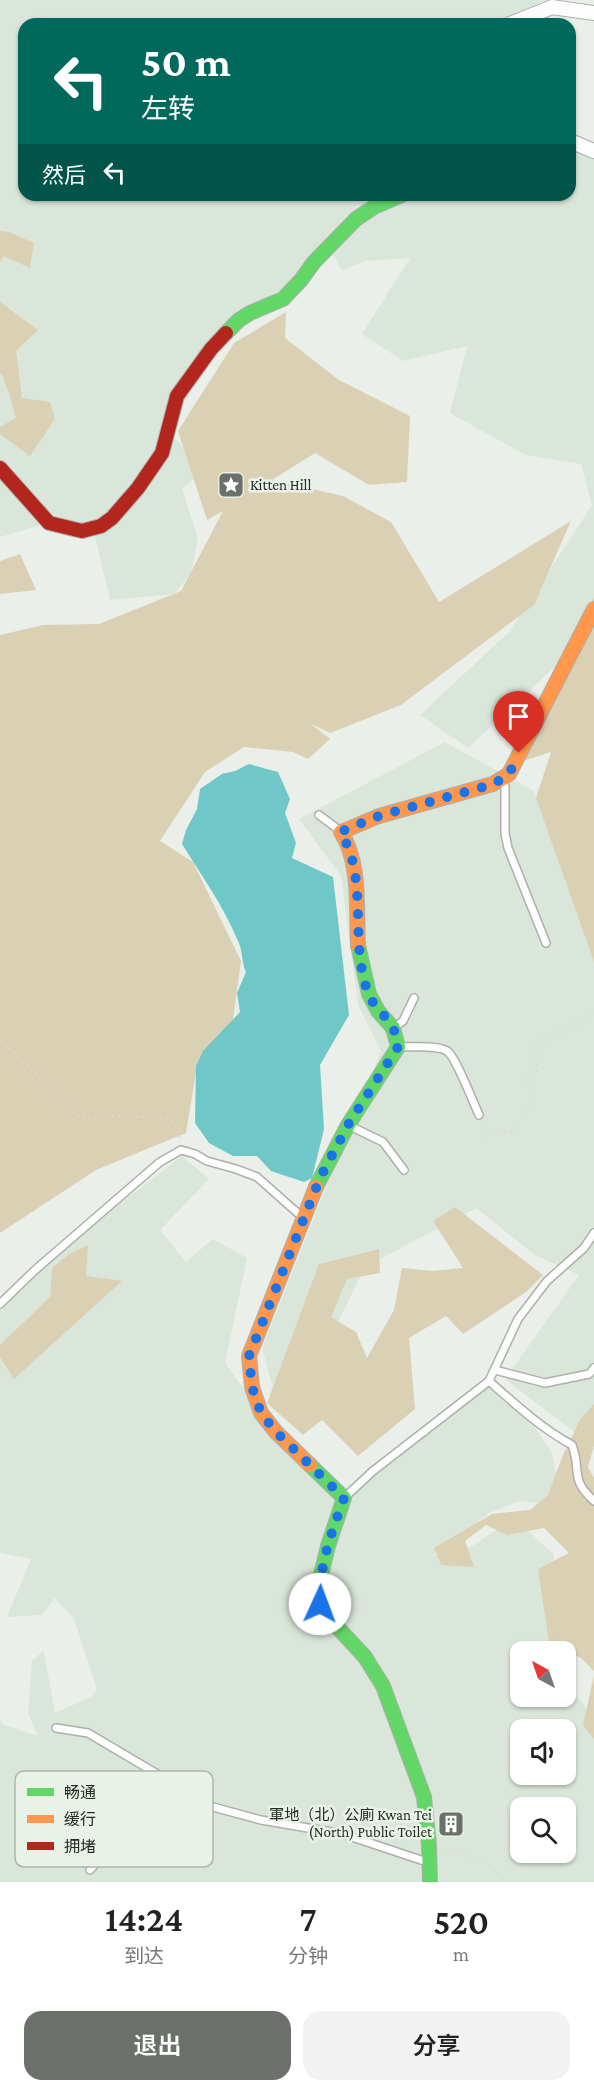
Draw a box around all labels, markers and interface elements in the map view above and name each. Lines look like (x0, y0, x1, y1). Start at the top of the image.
text: 50 m (141, 38, 231, 85)
icon: left (42, 42, 120, 120)
text: 左转 (141, 94, 195, 124)
icon: left (98, 156, 131, 189)
text: 然后 (42, 163, 86, 188)
place icon: Kitten Hill (216, 470, 246, 500)
place label: Kitten Hill (250, 477, 312, 493)
pin (493, 691, 544, 753)
icon: arrive (502, 700, 535, 733)
position arrow (288, 1572, 352, 1636)
north arrow (510, 1641, 576, 1707)
map controls (510, 1641, 576, 1863)
button: sound (510, 1719, 576, 1785)
legend (15, 1771, 213, 1867)
text: 畅通 (64, 1784, 96, 1801)
button: search (510, 1797, 576, 1863)
place label: 軍地（北）公廁 Kwan Tei (North) Public Toilet (269, 1806, 433, 1841)
building icon: 軍地（北）公廁 Kwan Tei (North) Public Toilet (436, 1809, 466, 1839)
text: 缓行 (64, 1811, 96, 1828)
text: 拥堵 (64, 1838, 96, 1855)
text: 14:24 (105, 1899, 183, 1939)
text: 7 (300, 1899, 317, 1939)
text: 520 (433, 1902, 489, 1942)
text: m (453, 1943, 469, 1965)
text: 到达 (124, 1945, 164, 1967)
text: 分钟 (288, 1945, 328, 1967)
button: 退出 (24, 2011, 291, 2080)
button: 分享 (303, 2011, 570, 2080)

